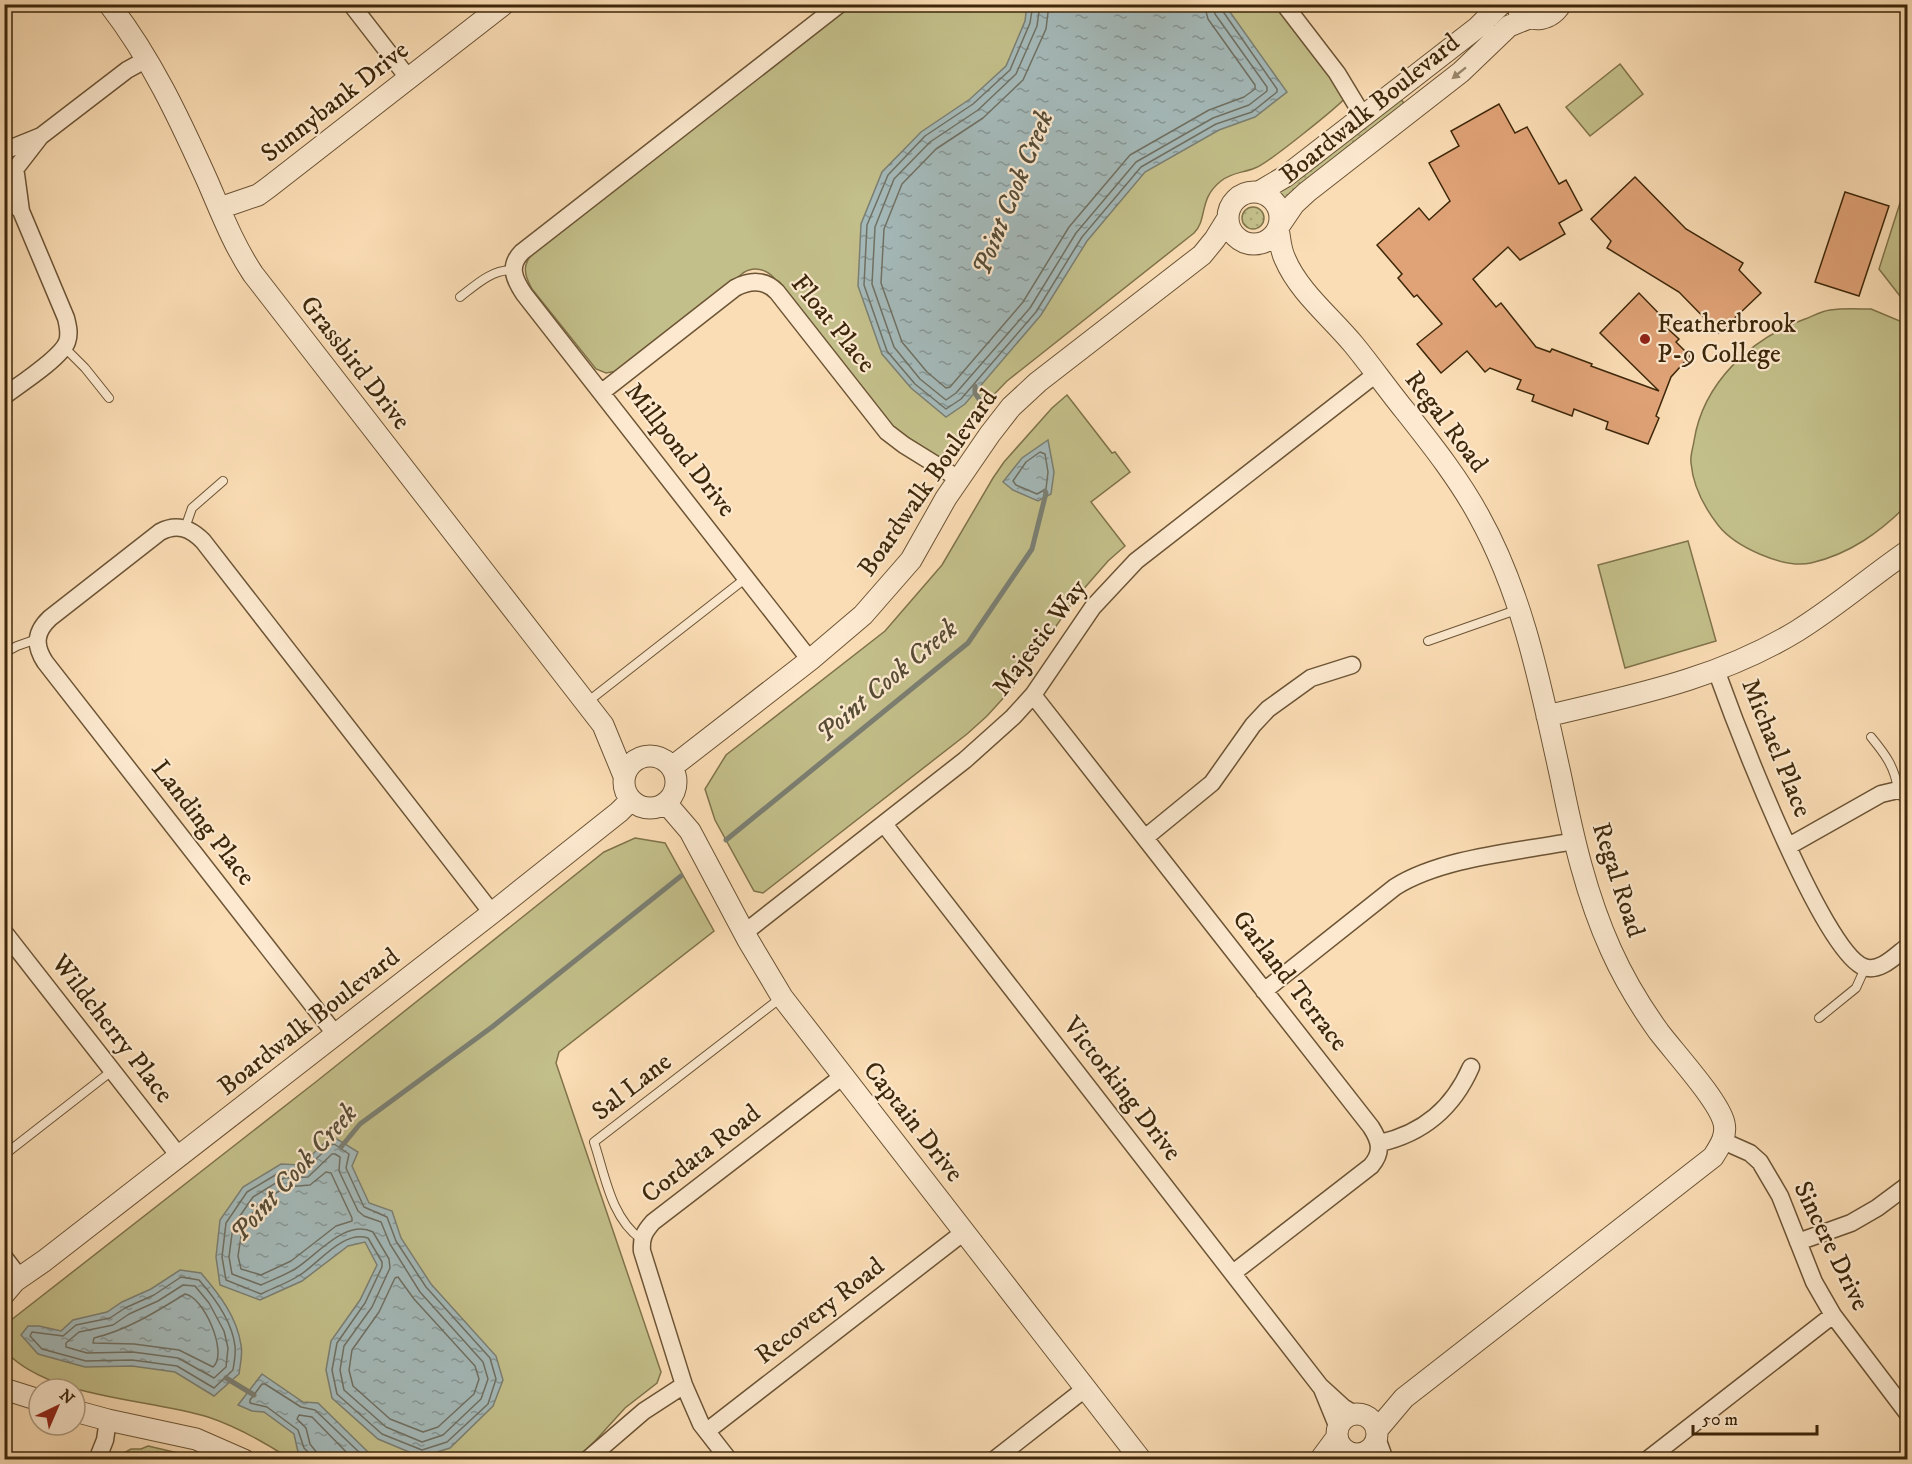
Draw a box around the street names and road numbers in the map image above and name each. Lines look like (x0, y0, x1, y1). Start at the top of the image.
street label: Boardwalk Boulevard (1273, 26, 1467, 192)
street label: Sunnybank Drive (254, 34, 416, 170)
street label: Float Place (783, 268, 883, 380)
street label: Grassbird Drive (292, 289, 418, 437)
street label: Regal Road (1397, 365, 1495, 479)
street label: Millpond Drive (617, 376, 743, 524)
street label: Boardwalk Boulevard (851, 383, 1005, 583)
street label: Majestic Way (985, 573, 1095, 703)
street label: Michael Place (1733, 674, 1819, 822)
street label: Landing Place (144, 754, 262, 892)
street label: Regal Road (1584, 818, 1652, 942)
street label: Garland Terrace (1225, 904, 1355, 1058)
street label: Boardwalk Boulevard (211, 941, 407, 1103)
street label: Wildcherry Place (43, 947, 180, 1110)
street label: Victorking Drive (1055, 1010, 1189, 1168)
street label: Sal Lane (586, 1046, 678, 1128)
street label: Captain Drive (856, 1055, 970, 1189)
street label: Cordata Road (635, 1097, 767, 1211)
street label: Sincere Drive (1786, 1176, 1876, 1316)
street label: Recovery Road (749, 1250, 891, 1372)

